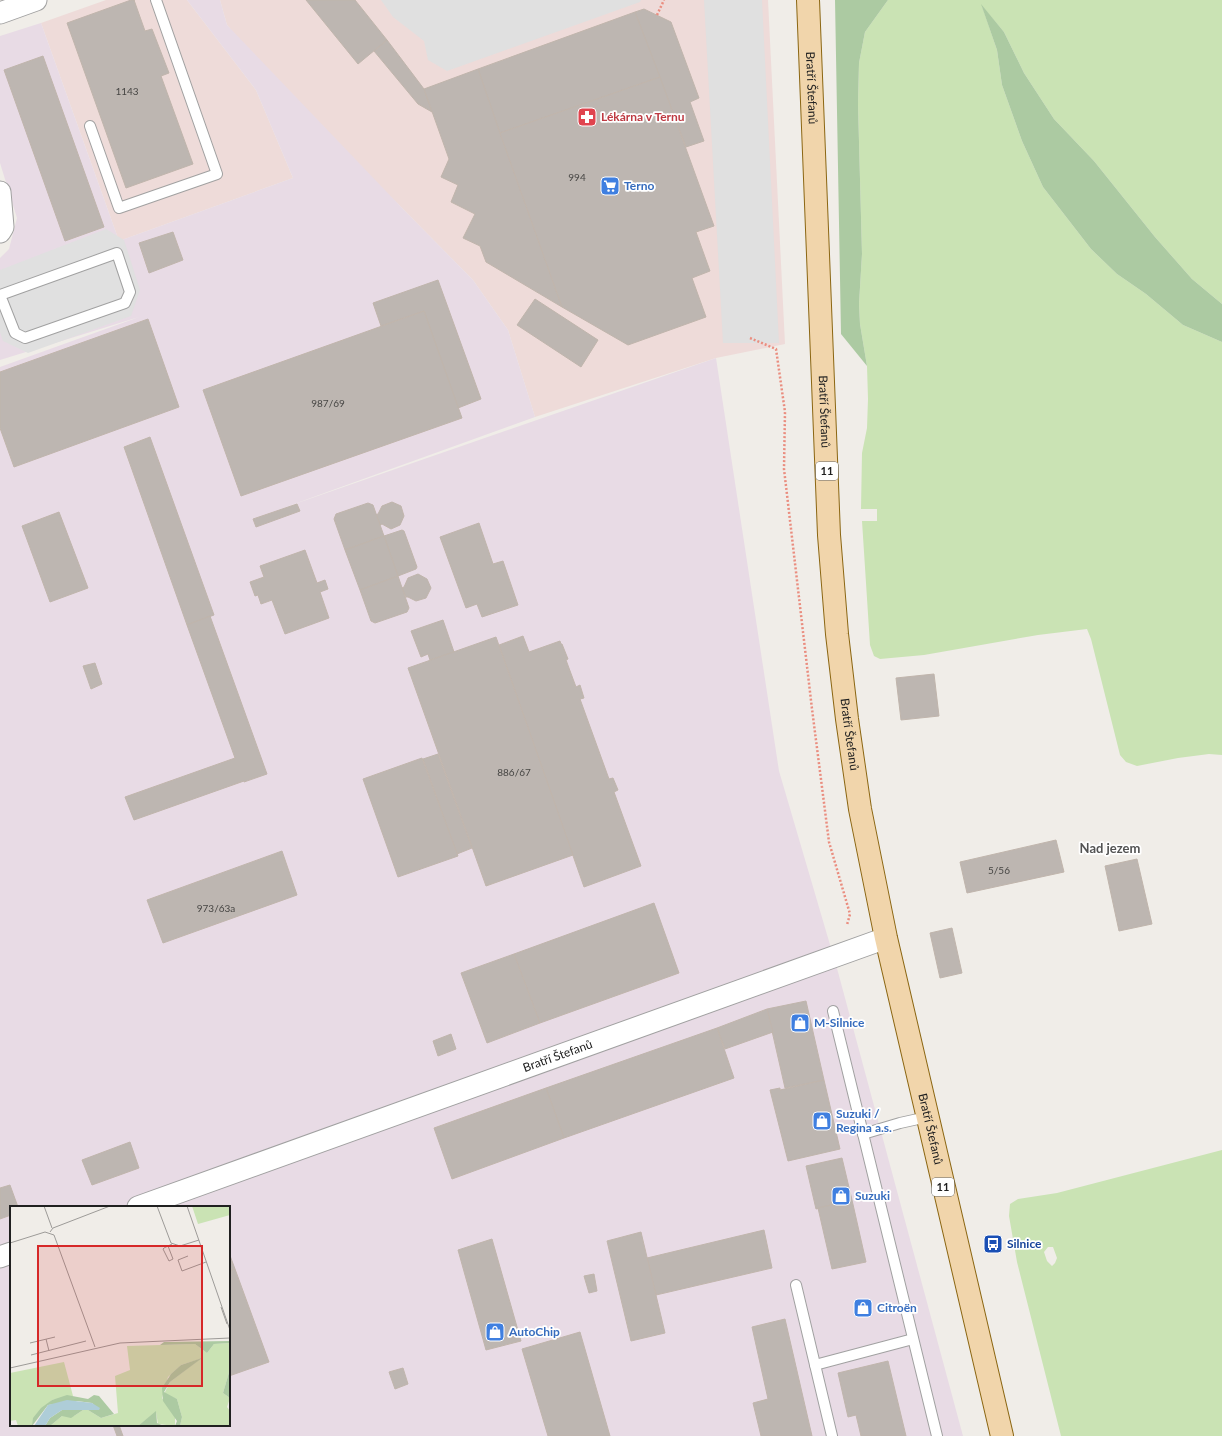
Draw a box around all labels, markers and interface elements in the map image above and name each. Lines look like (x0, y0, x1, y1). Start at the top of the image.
street label: Bratří Štefanů (803, 51, 821, 125)
house number: 1143 (115, 85, 139, 97)
pharmacy icon: Lékárna v Ternu (576, 106, 598, 128)
place label: Lékárna v Ternu (601, 109, 685, 124)
house number: 994 (568, 171, 586, 183)
supermarket icon: Terno (599, 175, 621, 197)
place label: Terno (624, 178, 654, 193)
street label: Bratří Štefanů (816, 375, 834, 448)
house number: 987/69 (311, 397, 345, 409)
road number: 11 (816, 462, 838, 480)
street label: Bratří Štefanů (838, 697, 862, 772)
house number: 886/67 (497, 766, 531, 778)
district label: Nad jezem (1080, 840, 1141, 856)
house number: 5/56 (988, 864, 1010, 876)
house number: 973/63a (197, 902, 235, 914)
shop icon: M-Silnice (789, 1012, 811, 1034)
place label: M-Silnice (814, 1015, 865, 1030)
street label: Bratří Štefanů (521, 1036, 594, 1075)
street label: Bratří Štefanů (915, 1092, 947, 1166)
place label: Suzuki / Regina a.s. (836, 1106, 892, 1135)
shop icon: Suzuki / Regina a.s. (811, 1110, 833, 1132)
road number: 11 (932, 1178, 954, 1196)
shop icon: Suzuki (830, 1185, 852, 1207)
place label: Suzuki (855, 1188, 890, 1203)
inset map (10, 1206, 230, 1426)
bus stop icon: Silnice (982, 1233, 1004, 1255)
place label: Silnice (1007, 1236, 1042, 1251)
shop icon: Citroën (852, 1297, 874, 1319)
place label: Citroën (877, 1300, 917, 1315)
shop icon: AutoChip (484, 1321, 506, 1343)
place label: AutoChip (508, 1324, 560, 1339)

